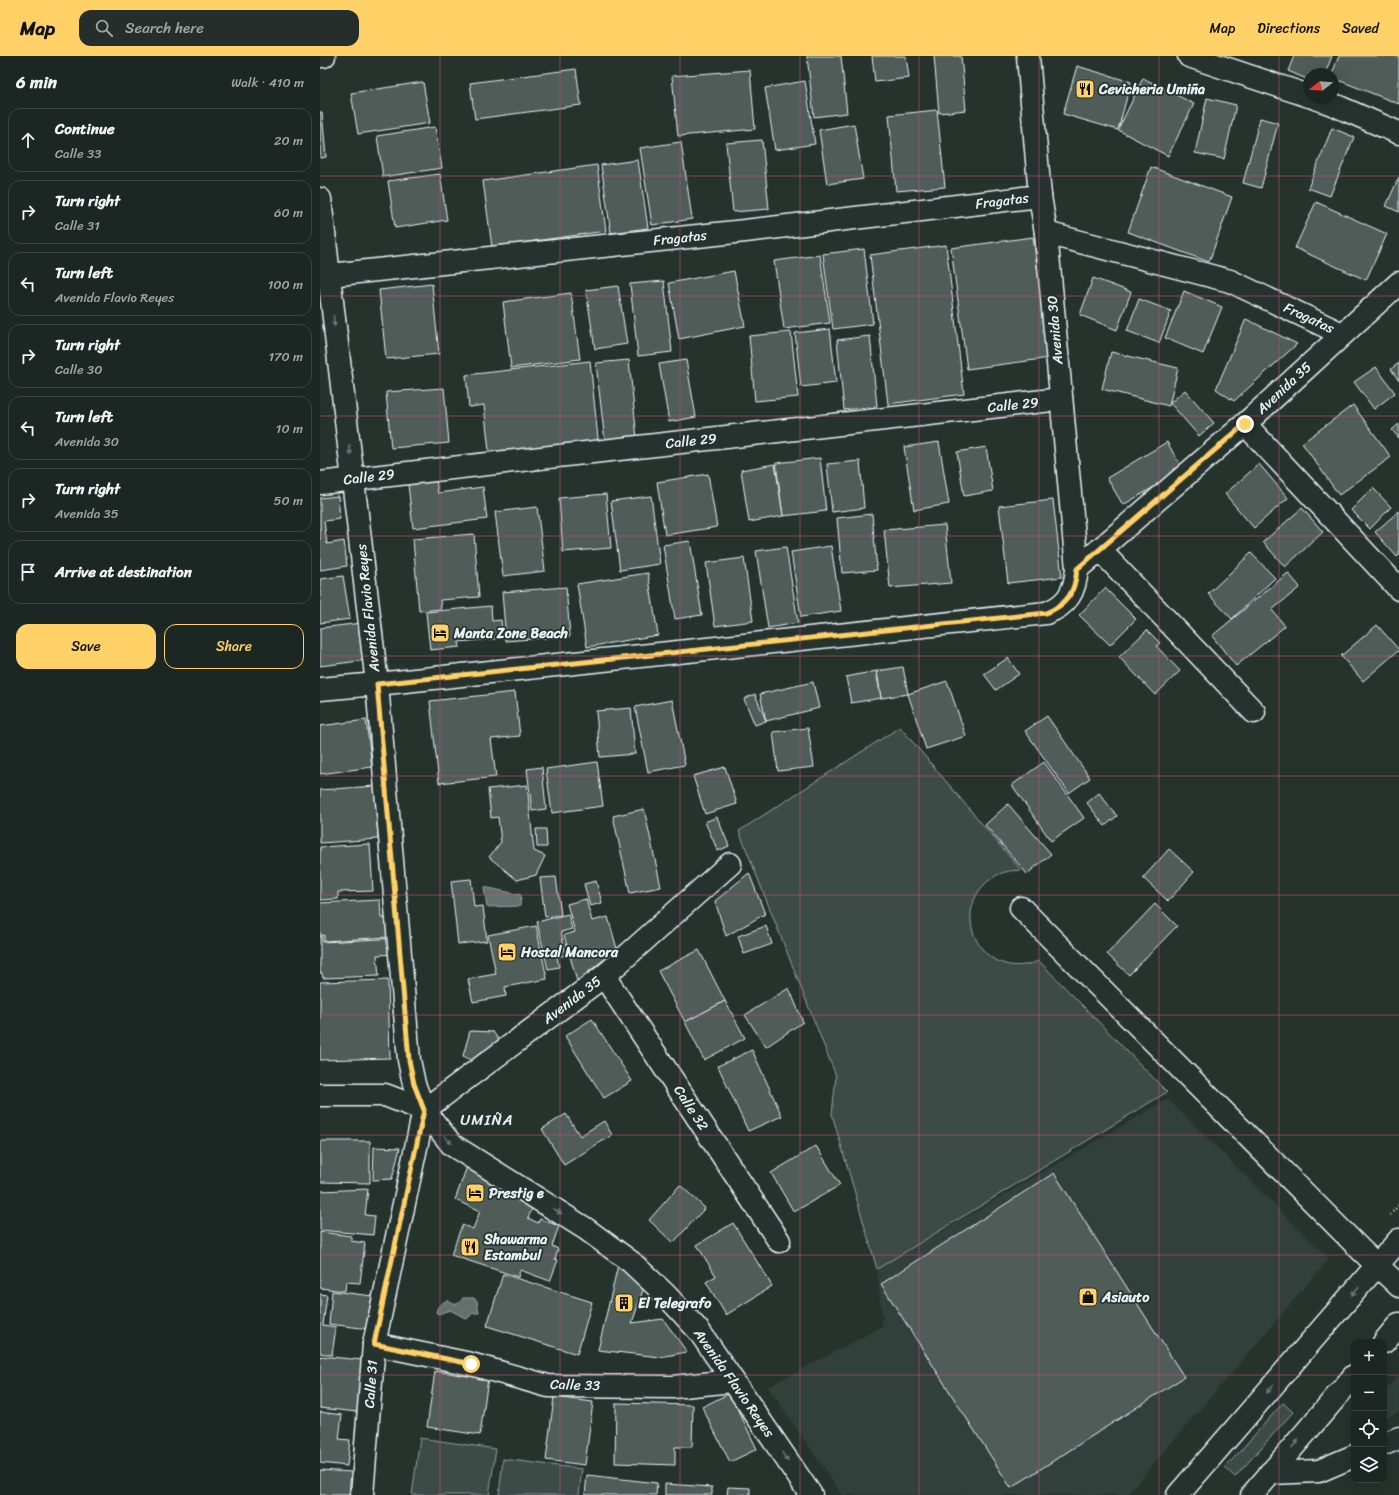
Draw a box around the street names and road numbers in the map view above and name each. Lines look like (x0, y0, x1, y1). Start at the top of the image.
street label: Fragatas (974, 185, 1031, 217)
street label: Fragatas (652, 223, 709, 253)
street label: Avenida 30 (1040, 294, 1071, 366)
street label: Fragatas (1279, 295, 1339, 341)
street label: Avenida 35 (1250, 355, 1318, 421)
street label: Calle 29 (986, 390, 1040, 420)
street label: Calle 29 (664, 426, 718, 456)
street label: Calle 29 (342, 461, 396, 493)
street label: Avenida Flavio Reyes (349, 542, 387, 674)
street label: Avenida 35 (536, 969, 607, 1031)
street label: Calle 32 (667, 1080, 715, 1136)
street label: Avenida Flavio Reyes (686, 1322, 781, 1443)
street label: Calle 31 (357, 1359, 385, 1409)
street label: Calle 33 (550, 1372, 601, 1398)

